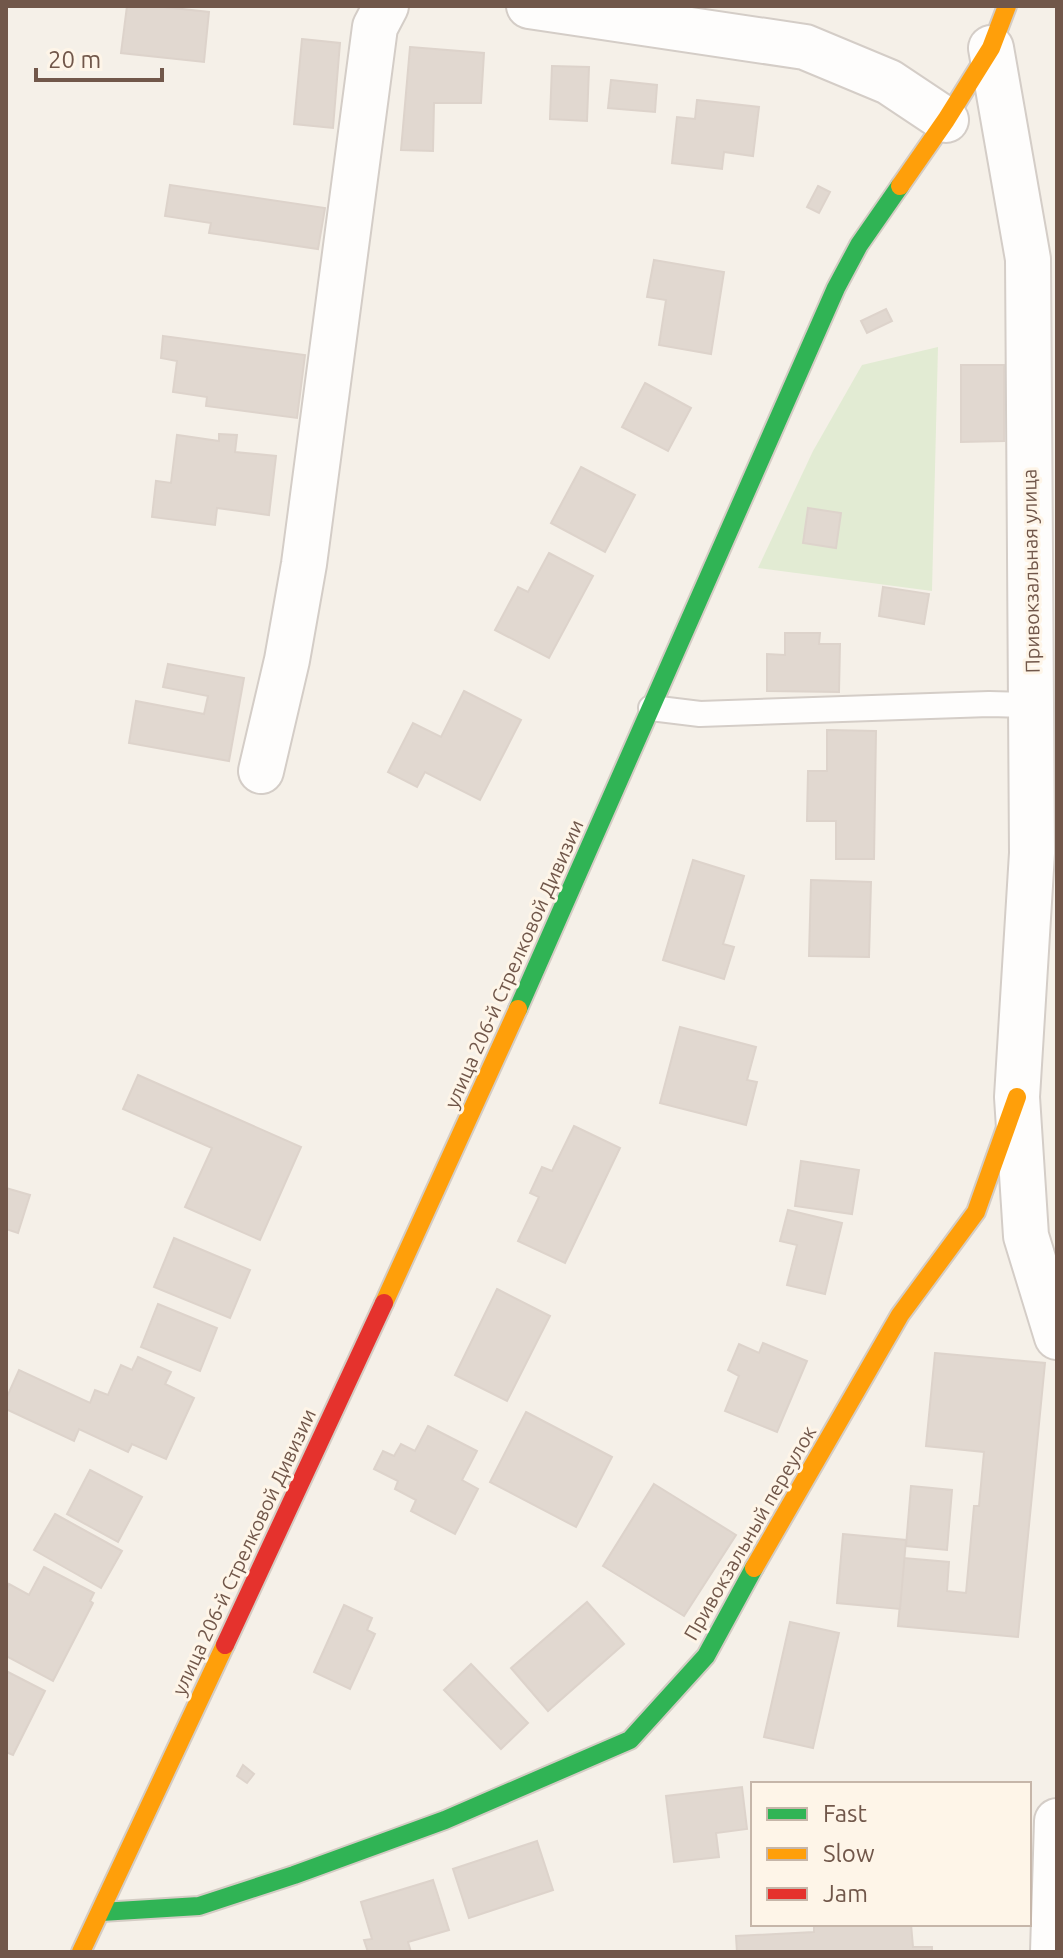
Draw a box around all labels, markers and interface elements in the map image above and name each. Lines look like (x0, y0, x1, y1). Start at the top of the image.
scale bar (36, 32, 162, 82)
text: 20 m (48, 46, 101, 73)
street label: Привокзальная улица (1017, 469, 1044, 673)
street label: улица 206-й Стрелковой Дивизии (439, 816, 588, 1112)
street label: улица 206-й Стрелковой Дивизии (167, 1405, 320, 1699)
street label: Привокзальный переулок (679, 1422, 820, 1644)
legend (751, 1782, 1031, 1926)
text: Fast (823, 1800, 867, 1827)
text: Slow (823, 1840, 875, 1867)
text: Jam (823, 1880, 868, 1907)

